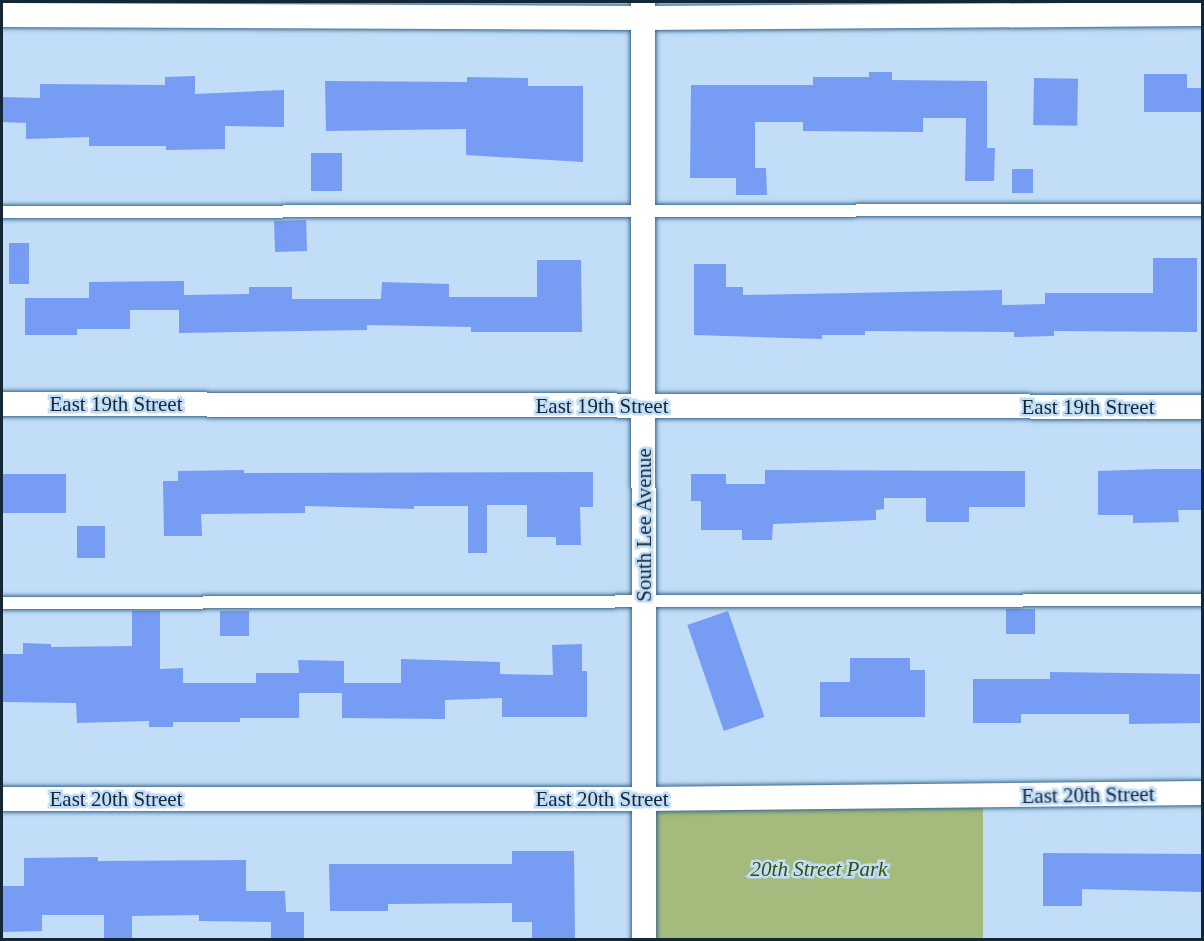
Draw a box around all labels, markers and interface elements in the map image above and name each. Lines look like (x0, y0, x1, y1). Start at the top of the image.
street label: East 19th Street (50, 391, 182, 417)
street label: East 19th Street (536, 393, 668, 419)
street label: East 19th Street (1022, 394, 1154, 420)
street label: South Lee Avenue (631, 448, 657, 602)
street label: East 20th Street (1021, 781, 1155, 809)
street label: East 20th Street (50, 786, 182, 812)
street label: East 20th Street (536, 786, 668, 812)
park label: 20th Street Park (751, 856, 887, 882)

